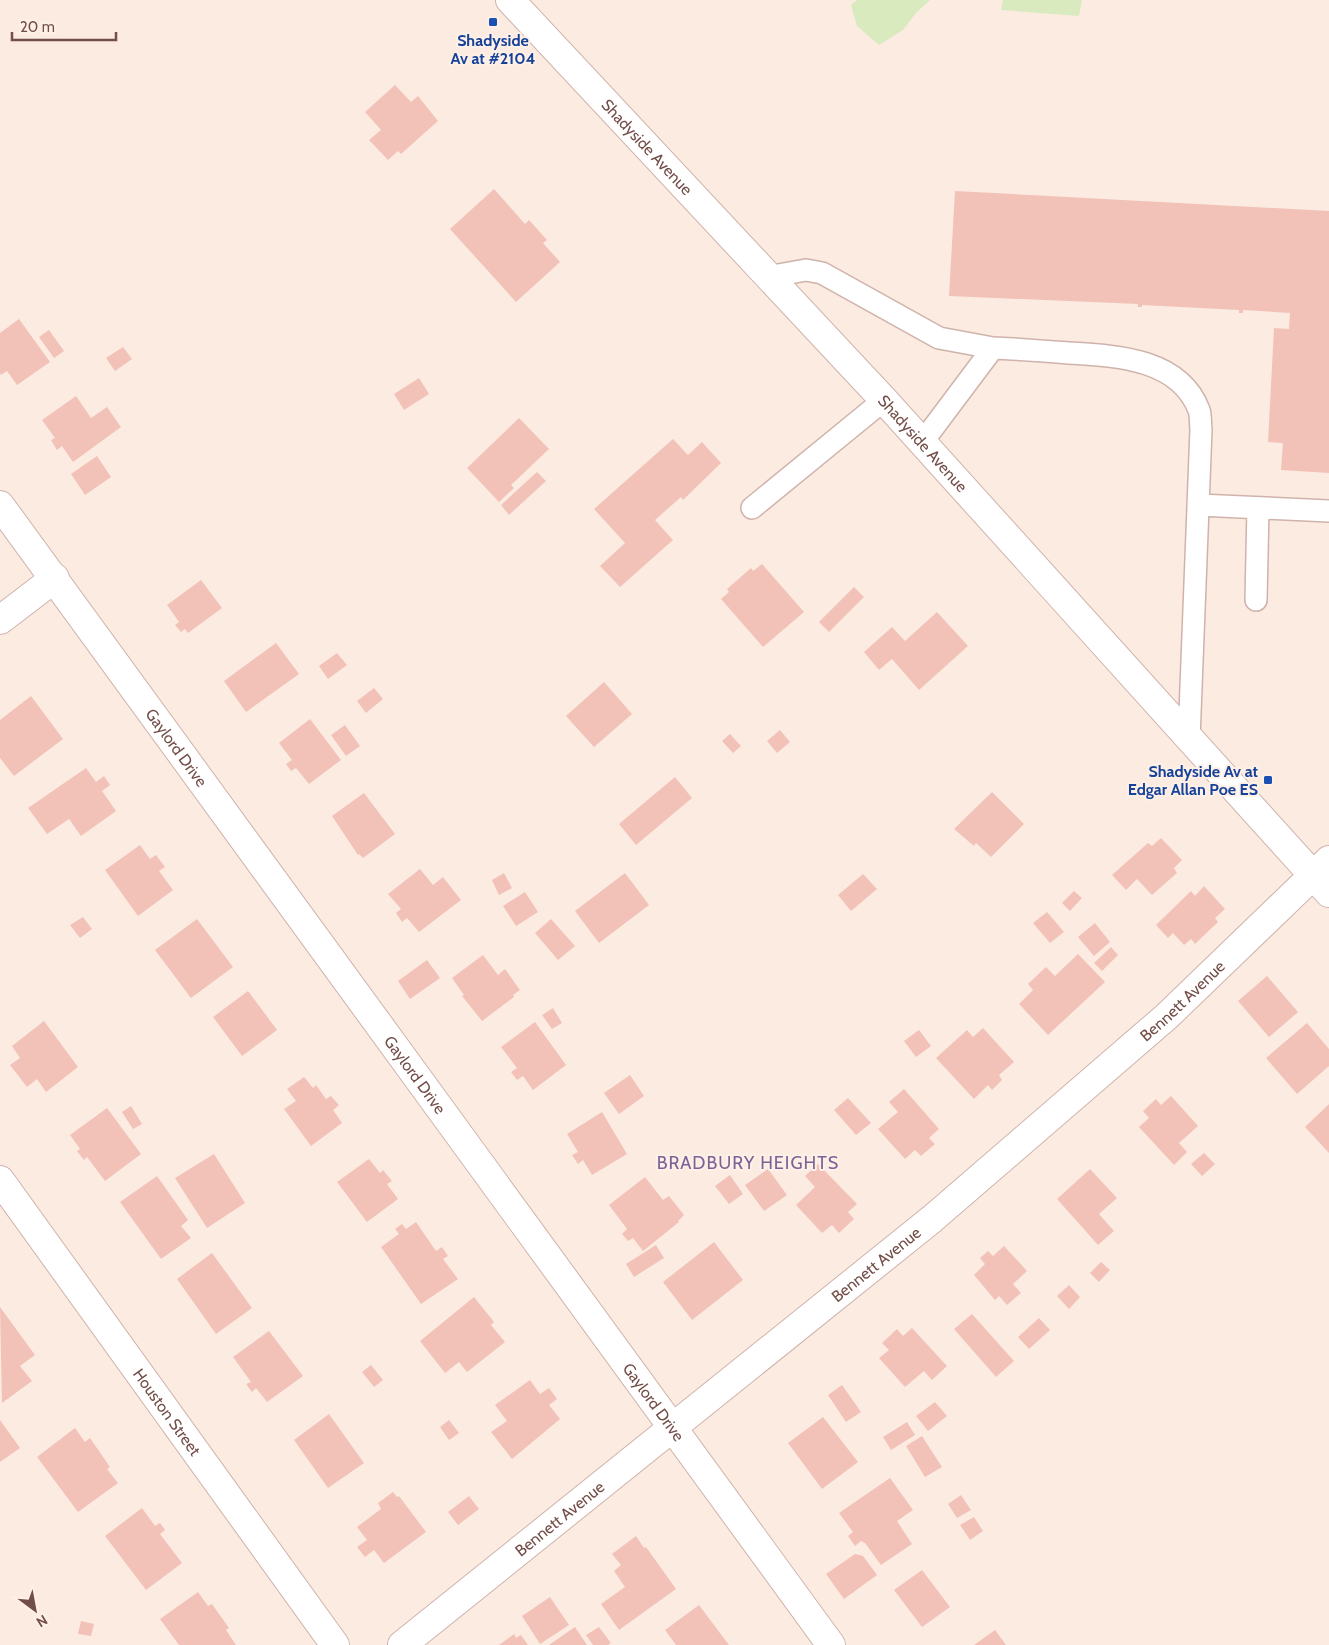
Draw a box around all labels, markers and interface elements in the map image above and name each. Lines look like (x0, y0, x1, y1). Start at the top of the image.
scale bar (12, 10, 116, 42)
marker: Shadyside Av at #2104 (487, 16, 499, 28)
text: 20 m (20, 18, 55, 36)
place label: Shadyside Av at #2104 (451, 31, 535, 68)
street label: Shadyside Avenue (598, 95, 696, 199)
street label: Shadyside Avenue (874, 391, 971, 496)
street label: Gaylord Drive (142, 705, 211, 791)
place label: Shadyside Av at Edgar Allan Poe ES (1128, 762, 1258, 799)
marker: Shadyside Av at Edgar Allan Poe ES (1262, 774, 1274, 786)
street label: Bennett Avenue (1136, 957, 1229, 1045)
street label: Gaylord Drive (380, 1032, 450, 1118)
district label: BRADBURY HEIGHTS (657, 1152, 839, 1174)
street label: Bennett Avenue (828, 1223, 925, 1306)
street label: Gaylord Drive (619, 1359, 688, 1445)
street label: Houston Street (129, 1365, 205, 1460)
street label: Bennett Avenue (511, 1477, 608, 1560)
north arrow (10, 1585, 60, 1635)
text: N (33, 1611, 51, 1631)

